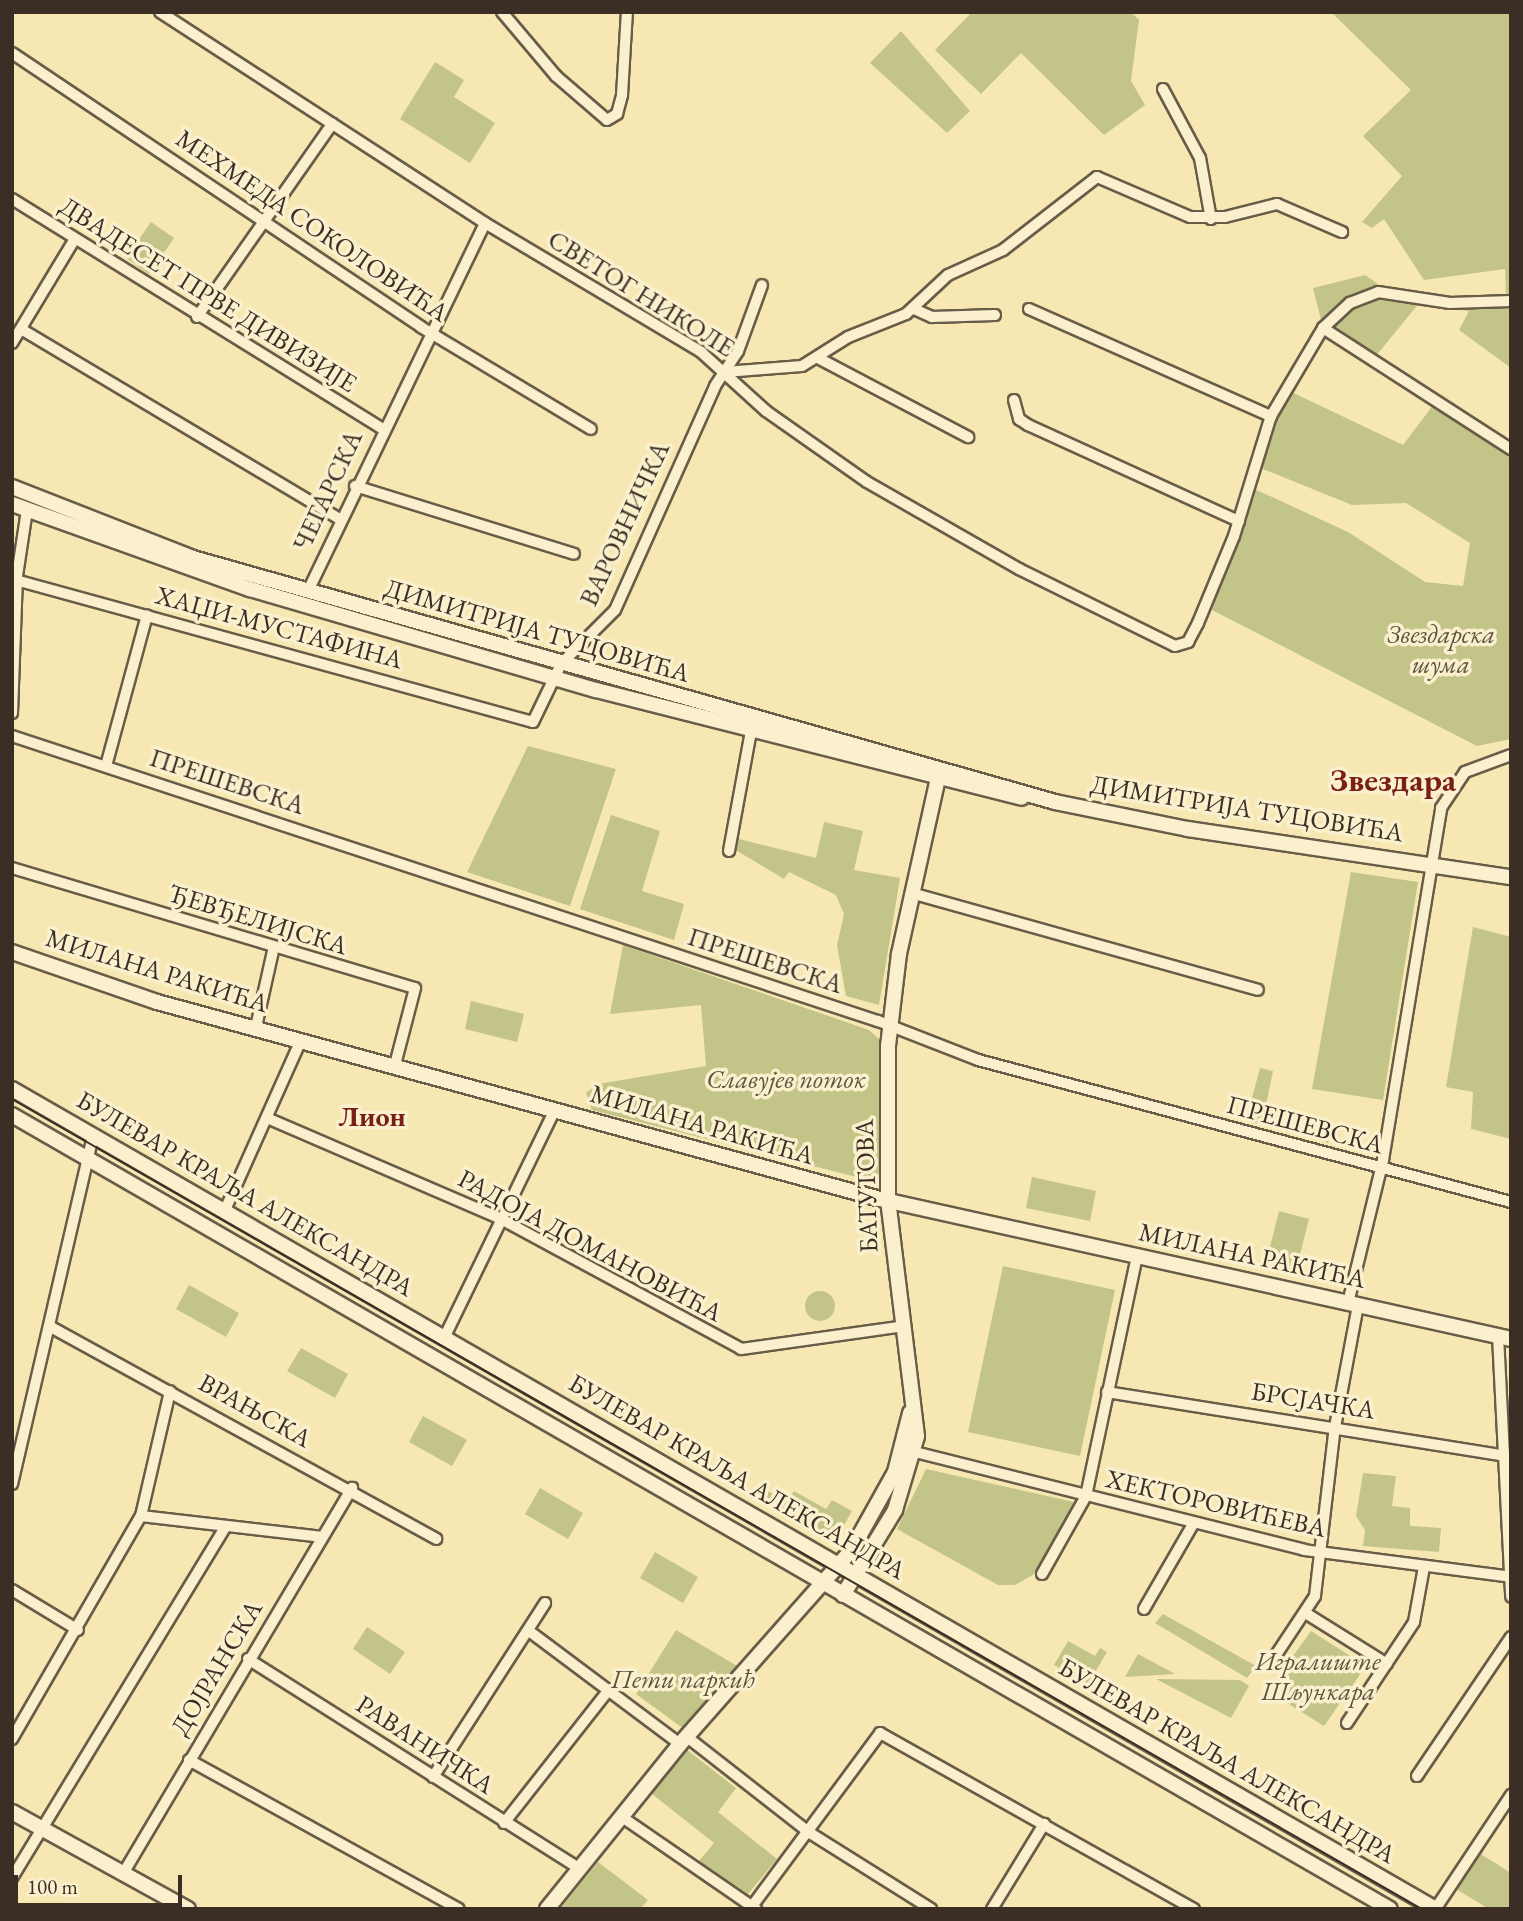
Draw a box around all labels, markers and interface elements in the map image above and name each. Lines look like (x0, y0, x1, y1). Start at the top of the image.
street label: МЕХМЕДА СОКОЛОВИЋА (170, 123, 454, 329)
street label: ДВАДЕСЕТ ПРВЕ ДИВИЗИЈЕ (54, 191, 362, 399)
street label: СВЕТОГ НИКОЛЕ (542, 224, 740, 364)
street label: ЧЕГАРСКА (286, 426, 370, 556)
street label: ВАРОВНИЧКА (573, 437, 677, 611)
street label: ДИМИТРИЈА ТУЦОВИЋА (381, 572, 693, 690)
street label: ХАЏИ-МУСТАФИНА (152, 580, 406, 676)
park label: Звездарска шума (1387, 619, 1495, 680)
street label: ПРЕШЕВСКА (146, 742, 308, 822)
district label: Звездара (1330, 760, 1456, 800)
street label: ДИМИТРИЈА ТУЦОВИЋА (1088, 769, 1406, 849)
street label: ЂЕВЂЕЛИЈСКА (165, 878, 351, 962)
street label: ПРЕШЕВСКА (684, 921, 846, 1001)
street label: МИЛАНА РАКИЋА (42, 922, 272, 1020)
park label: Славујев поток (706, 1064, 866, 1096)
street label: МИЛАНА РАКИЋА (587, 1078, 817, 1172)
street label: БУЛЕВАР КРАЉА АЛЕКСАНДРА (71, 1085, 419, 1303)
street label: ПРЕШЕВСКА (1223, 1089, 1387, 1161)
district label: Лион (338, 1099, 406, 1133)
street label: БАТУТОВА (849, 1119, 885, 1253)
street label: РАДОЈА ДОМАНОВИЋА (453, 1163, 727, 1329)
street label: МИЛАНА РАКИЋА (1136, 1217, 1368, 1295)
street label: ВРАЊСКА (193, 1367, 317, 1455)
street label: БУЛЕВАР КРАЉА АЛЕКСАНДРА (563, 1368, 911, 1586)
street label: БРСЈАЧКА (1249, 1376, 1377, 1426)
street label: ХЕКТОРОВИЋЕВА (1103, 1463, 1329, 1545)
street label: ДОЈРАНСКА (165, 1595, 269, 1741)
park label: Игралиште Шљункара (1255, 1646, 1381, 1708)
street label: БУЛЕВАР КРАЉА АЛЕКСАНДРА (1053, 1652, 1401, 1870)
park label: Пети паркић (611, 1664, 755, 1696)
street label: РАВАНИЧКА (350, 1689, 500, 1801)
scale bar (18, 1862, 186, 1906)
text: 100 m (27, 1873, 78, 1900)

